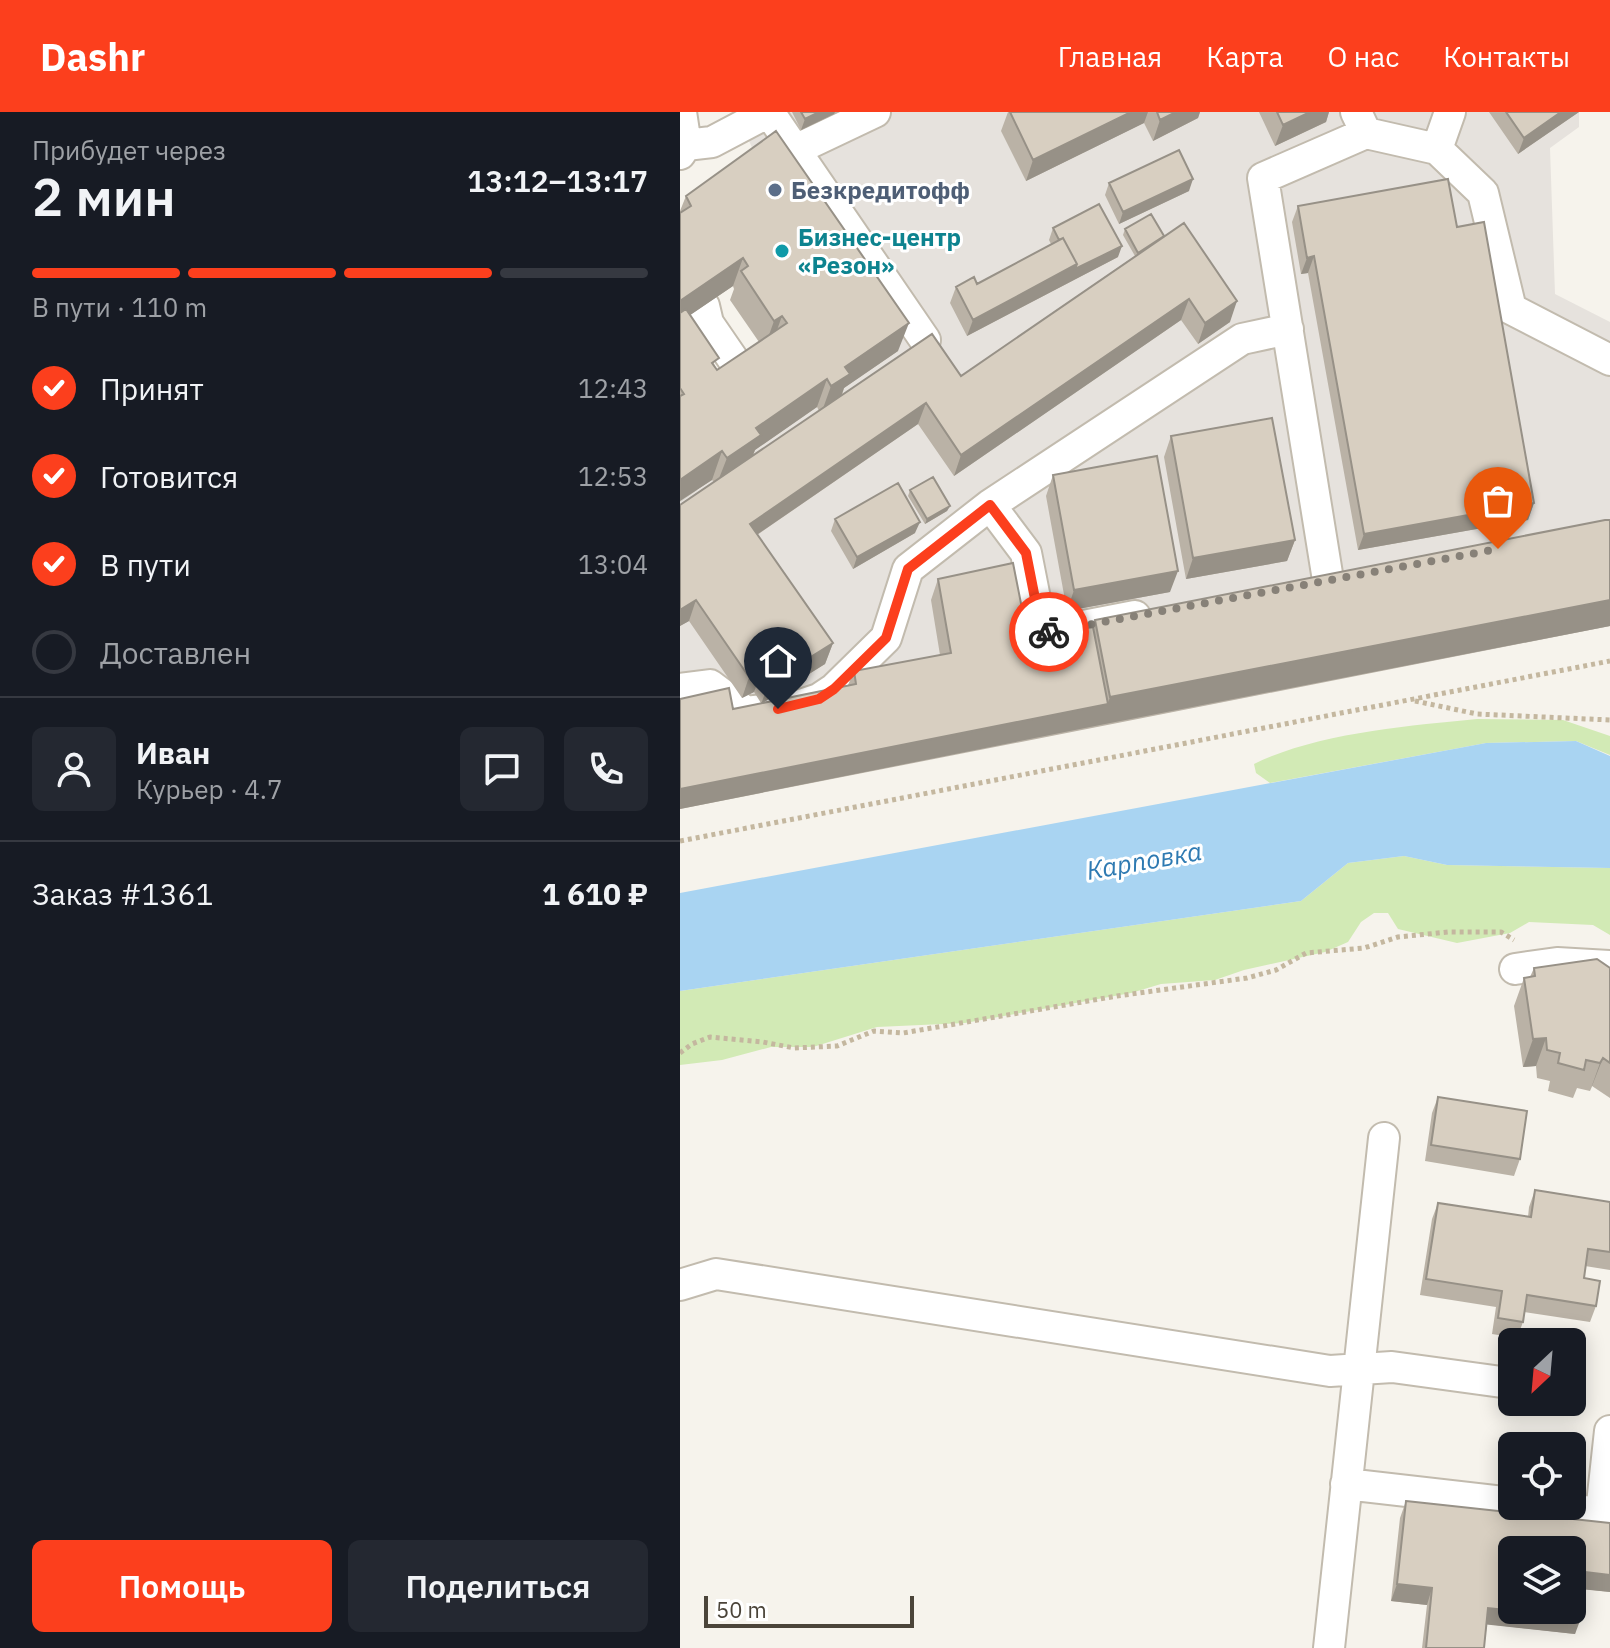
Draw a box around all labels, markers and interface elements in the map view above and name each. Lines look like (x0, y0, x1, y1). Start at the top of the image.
text: Dashr (40, 32, 145, 81)
text: Главная (1058, 38, 1162, 75)
text: Карта (1206, 38, 1283, 75)
text: О нас (1327, 38, 1399, 75)
text: Контакты (1443, 38, 1570, 75)
text: Прибудет через (32, 133, 226, 167)
text: 13:12–13:17 (467, 161, 648, 200)
text: 2 мин (32, 163, 176, 230)
place label: Безкредитофф (791, 174, 970, 206)
marker: Безкредитофф (766, 181, 784, 199)
place label: Бизнес-центр «Резон» (798, 221, 961, 281)
marker: Бизнес-центр «Резон» (773, 242, 791, 260)
text: В пути · 110 m (32, 290, 207, 324)
icon: check (32, 366, 76, 410)
text: Принят (100, 369, 204, 408)
text: 12:43 (578, 371, 648, 405)
icon: check (32, 454, 76, 498)
text: Готовится (100, 457, 238, 496)
text: 12:53 (578, 459, 648, 493)
pin (1464, 467, 1532, 549)
icon: bag (1476, 479, 1520, 523)
icon: check (32, 542, 76, 586)
text: В пути (100, 545, 191, 584)
text: 13:04 (578, 547, 648, 581)
courier (1009, 592, 1089, 672)
icon: bike (1027, 610, 1071, 654)
pin (744, 627, 812, 709)
text: Доставлен (100, 633, 251, 672)
icon: home (756, 639, 800, 683)
button: person (32, 727, 116, 811)
button: chat (460, 727, 544, 811)
button: phone (564, 727, 648, 811)
text: Иван (136, 733, 210, 772)
text: Курьер · 4.7 (136, 772, 283, 806)
water label: Карповка (1084, 833, 1204, 887)
text: Заказ #1361 (32, 874, 214, 913)
text: 1 610 ₽ (542, 874, 648, 913)
north arrow (1498, 1328, 1586, 1416)
map controls (1498, 1328, 1586, 1624)
button: locate (1498, 1432, 1586, 1520)
button: layers (1498, 1536, 1586, 1624)
button: Помощь (32, 1540, 332, 1632)
button: Поделиться (348, 1540, 648, 1632)
scale bar (704, 1592, 914, 1628)
text: 50 m (716, 1595, 767, 1624)

